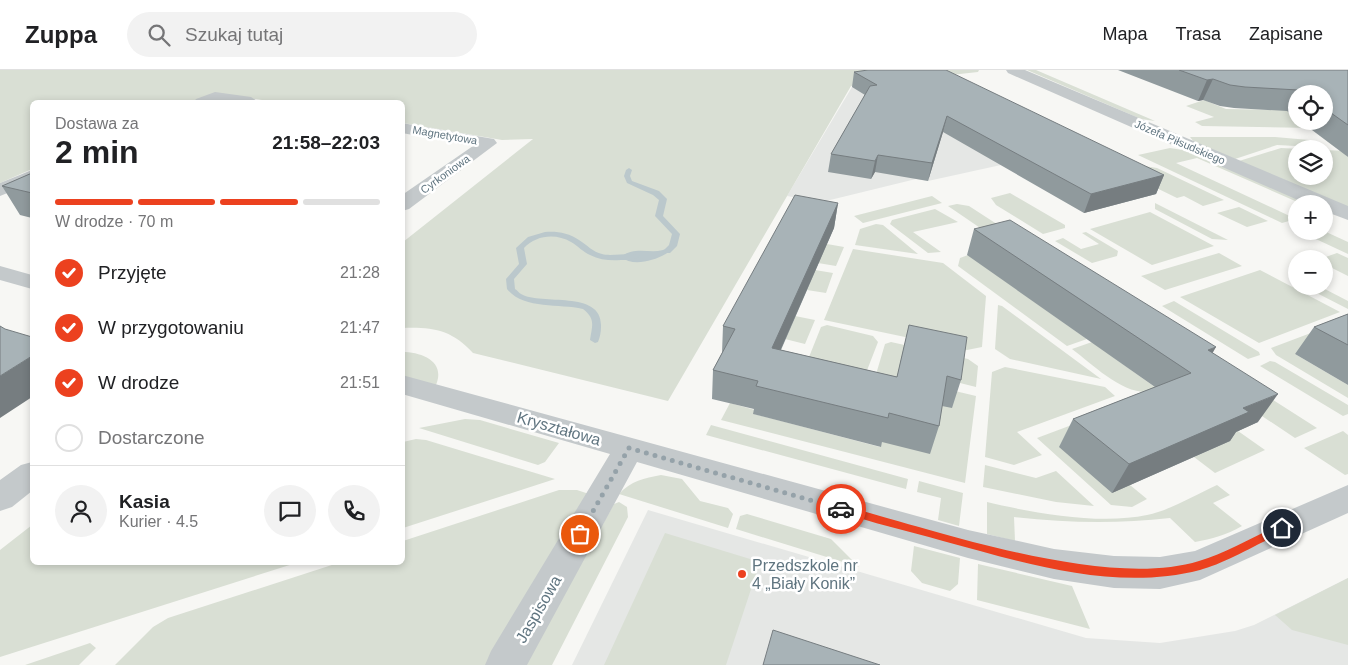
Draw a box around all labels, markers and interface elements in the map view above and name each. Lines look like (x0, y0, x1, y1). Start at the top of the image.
search box (127, 12, 477, 57)
text: Zuppa (25, 21, 97, 48)
icon: search (145, 21, 173, 49)
text: Szukaj tutaj (185, 24, 283, 45)
text: Mapa (1103, 24, 1148, 44)
text: Trasa (1176, 24, 1221, 44)
text: Zapisane (1249, 24, 1323, 44)
map controls (1288, 85, 1333, 295)
button: locate (1288, 85, 1333, 130)
text: Dostawa za (55, 115, 139, 132)
street label: Józefa Piłsudskiego (1133, 117, 1227, 167)
street label: Magnetytowa (412, 123, 479, 147)
text: 21:58–22:03 (272, 132, 380, 153)
text: 2 min (55, 134, 139, 170)
button: layers (1288, 140, 1333, 185)
street label: Cyrkoniowa (418, 152, 472, 196)
button: + (1288, 195, 1333, 240)
text: W drodze · 70 m (55, 213, 173, 230)
button: − (1288, 250, 1333, 295)
icon: check (55, 259, 83, 287)
text: Przyjęte (98, 262, 167, 283)
text: 21:28 (340, 264, 380, 281)
icon: check (55, 314, 83, 342)
text: W przygotowaniu (98, 317, 244, 338)
text: 21:47 (340, 319, 380, 336)
icon: check (55, 369, 83, 397)
text: W drodze (98, 372, 179, 393)
text: 21:51 (340, 374, 380, 391)
street label: Kryształowa (515, 408, 603, 449)
text: Dostarczone (98, 427, 205, 448)
courier (816, 484, 866, 534)
button: person (55, 485, 107, 537)
button: chat (264, 485, 316, 537)
button: phone (328, 485, 380, 537)
text: Kasia (119, 491, 170, 512)
icon: car (827, 495, 855, 523)
pin (1261, 507, 1303, 549)
text: Kurier · 4.5 (119, 513, 198, 530)
pin (559, 513, 601, 555)
icon: home (1268, 514, 1296, 542)
icon: bag (566, 520, 594, 548)
place label: Przedszkole nr 4 „Biały Konik” (752, 557, 858, 592)
marker: Przedszkole nr 4 „Biały Konik” (736, 568, 748, 580)
street label: Jaspisowa (512, 573, 565, 646)

